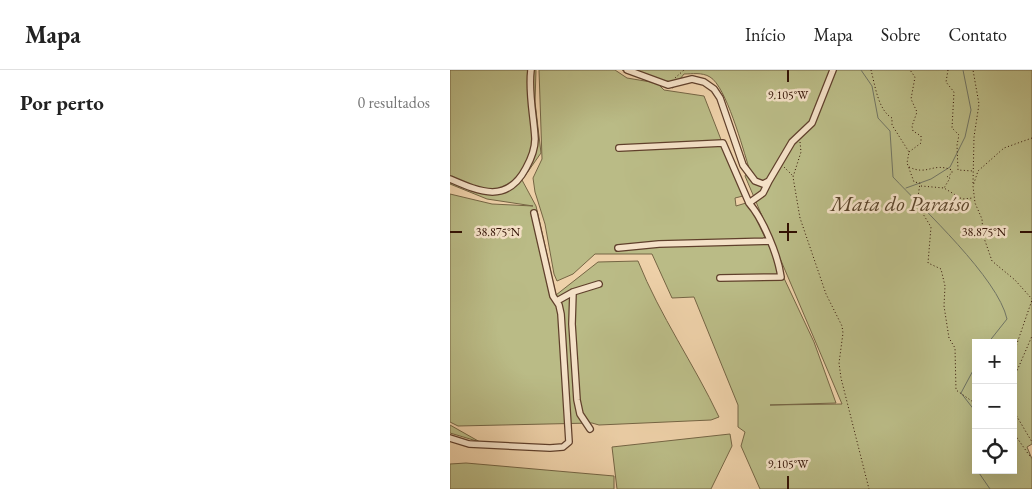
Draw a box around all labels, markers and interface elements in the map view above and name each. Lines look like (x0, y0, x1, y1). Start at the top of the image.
text: Mapa (25, 19, 81, 50)
text: Início (745, 23, 786, 46)
text: Mapa (814, 23, 853, 46)
text: Sobre (881, 23, 920, 46)
text: Contato (948, 23, 1007, 46)
text: 9.105°W (768, 87, 809, 103)
text: Por perto (20, 89, 104, 116)
text: 0 resultados (358, 92, 430, 113)
park label: Mata do Paraíso (829, 189, 969, 218)
text: 38.875°N (476, 224, 521, 240)
text: 38.875°N (962, 224, 1007, 240)
map controls (972, 339, 1017, 474)
button: + (972, 339, 1017, 384)
button: − (972, 384, 1017, 429)
button: locate (972, 429, 1017, 474)
text: 9.105°W (768, 456, 809, 472)

